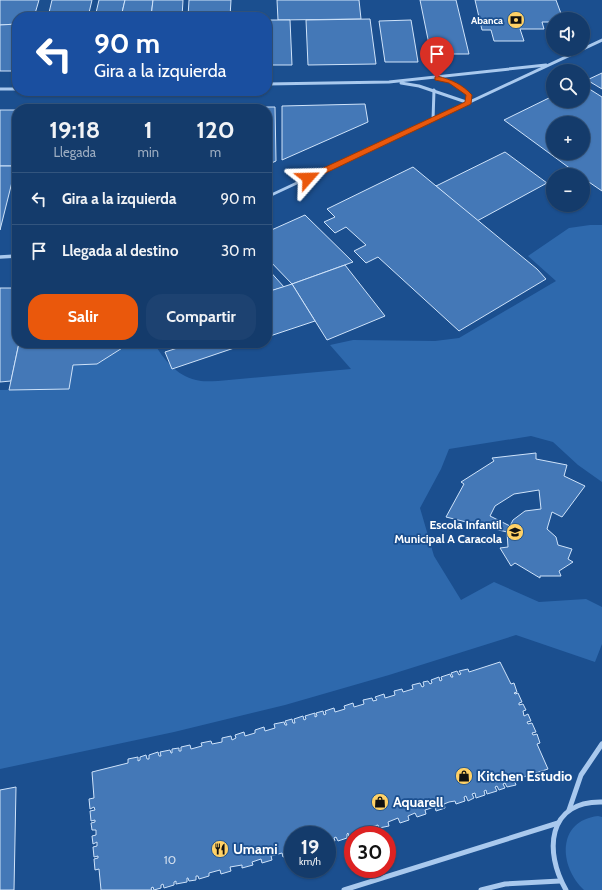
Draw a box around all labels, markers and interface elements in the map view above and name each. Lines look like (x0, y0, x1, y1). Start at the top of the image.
bank icon: Abanca (506, 10, 526, 30)
map controls (546, 12, 590, 212)
button: sound (546, 12, 590, 56)
place label: Abanca (471, 14, 503, 27)
text: 90 m (94, 26, 160, 60)
icon: left (28, 28, 80, 80)
pin (420, 37, 454, 78)
icon: arrive (426, 43, 448, 65)
text: Gira a la izquierda (94, 60, 226, 82)
button: search (546, 64, 590, 108)
text: 19:18 (49, 115, 100, 144)
text: 1 (144, 115, 153, 144)
text: 120 (196, 115, 235, 144)
button: + (546, 116, 590, 160)
text: Llegada (54, 144, 96, 160)
text: min (138, 144, 159, 160)
text: m (210, 144, 221, 160)
position arrow (287, 157, 329, 199)
button: − (546, 168, 590, 212)
icon: left (28, 188, 50, 210)
text: Gira a la izquierda (62, 190, 176, 208)
text: 90 m (220, 190, 256, 208)
icon: arrive (28, 240, 50, 262)
text: Llegada al destino (62, 242, 178, 260)
text: 30 m (221, 242, 256, 260)
button: Salir (28, 294, 138, 340)
button: Compartir (146, 294, 256, 340)
place label: Escola Infantil Municipal A Caracola (394, 517, 502, 546)
school or university icon: Escola Infantil Municipal A Caracola (505, 522, 525, 542)
shop icon: Kitchen Estudio (454, 766, 474, 786)
place label: Kitchen Estudio (477, 767, 572, 785)
shop icon: Aquarell (370, 792, 390, 812)
place label: Aquarell (393, 793, 444, 811)
speed limit sign: 30 (344, 826, 396, 878)
text: 19 (301, 835, 319, 859)
restaurant icon: Umami (210, 839, 230, 859)
place label: Umami (233, 840, 278, 858)
house number: 10 (164, 852, 176, 867)
text: km/h (299, 855, 321, 868)

